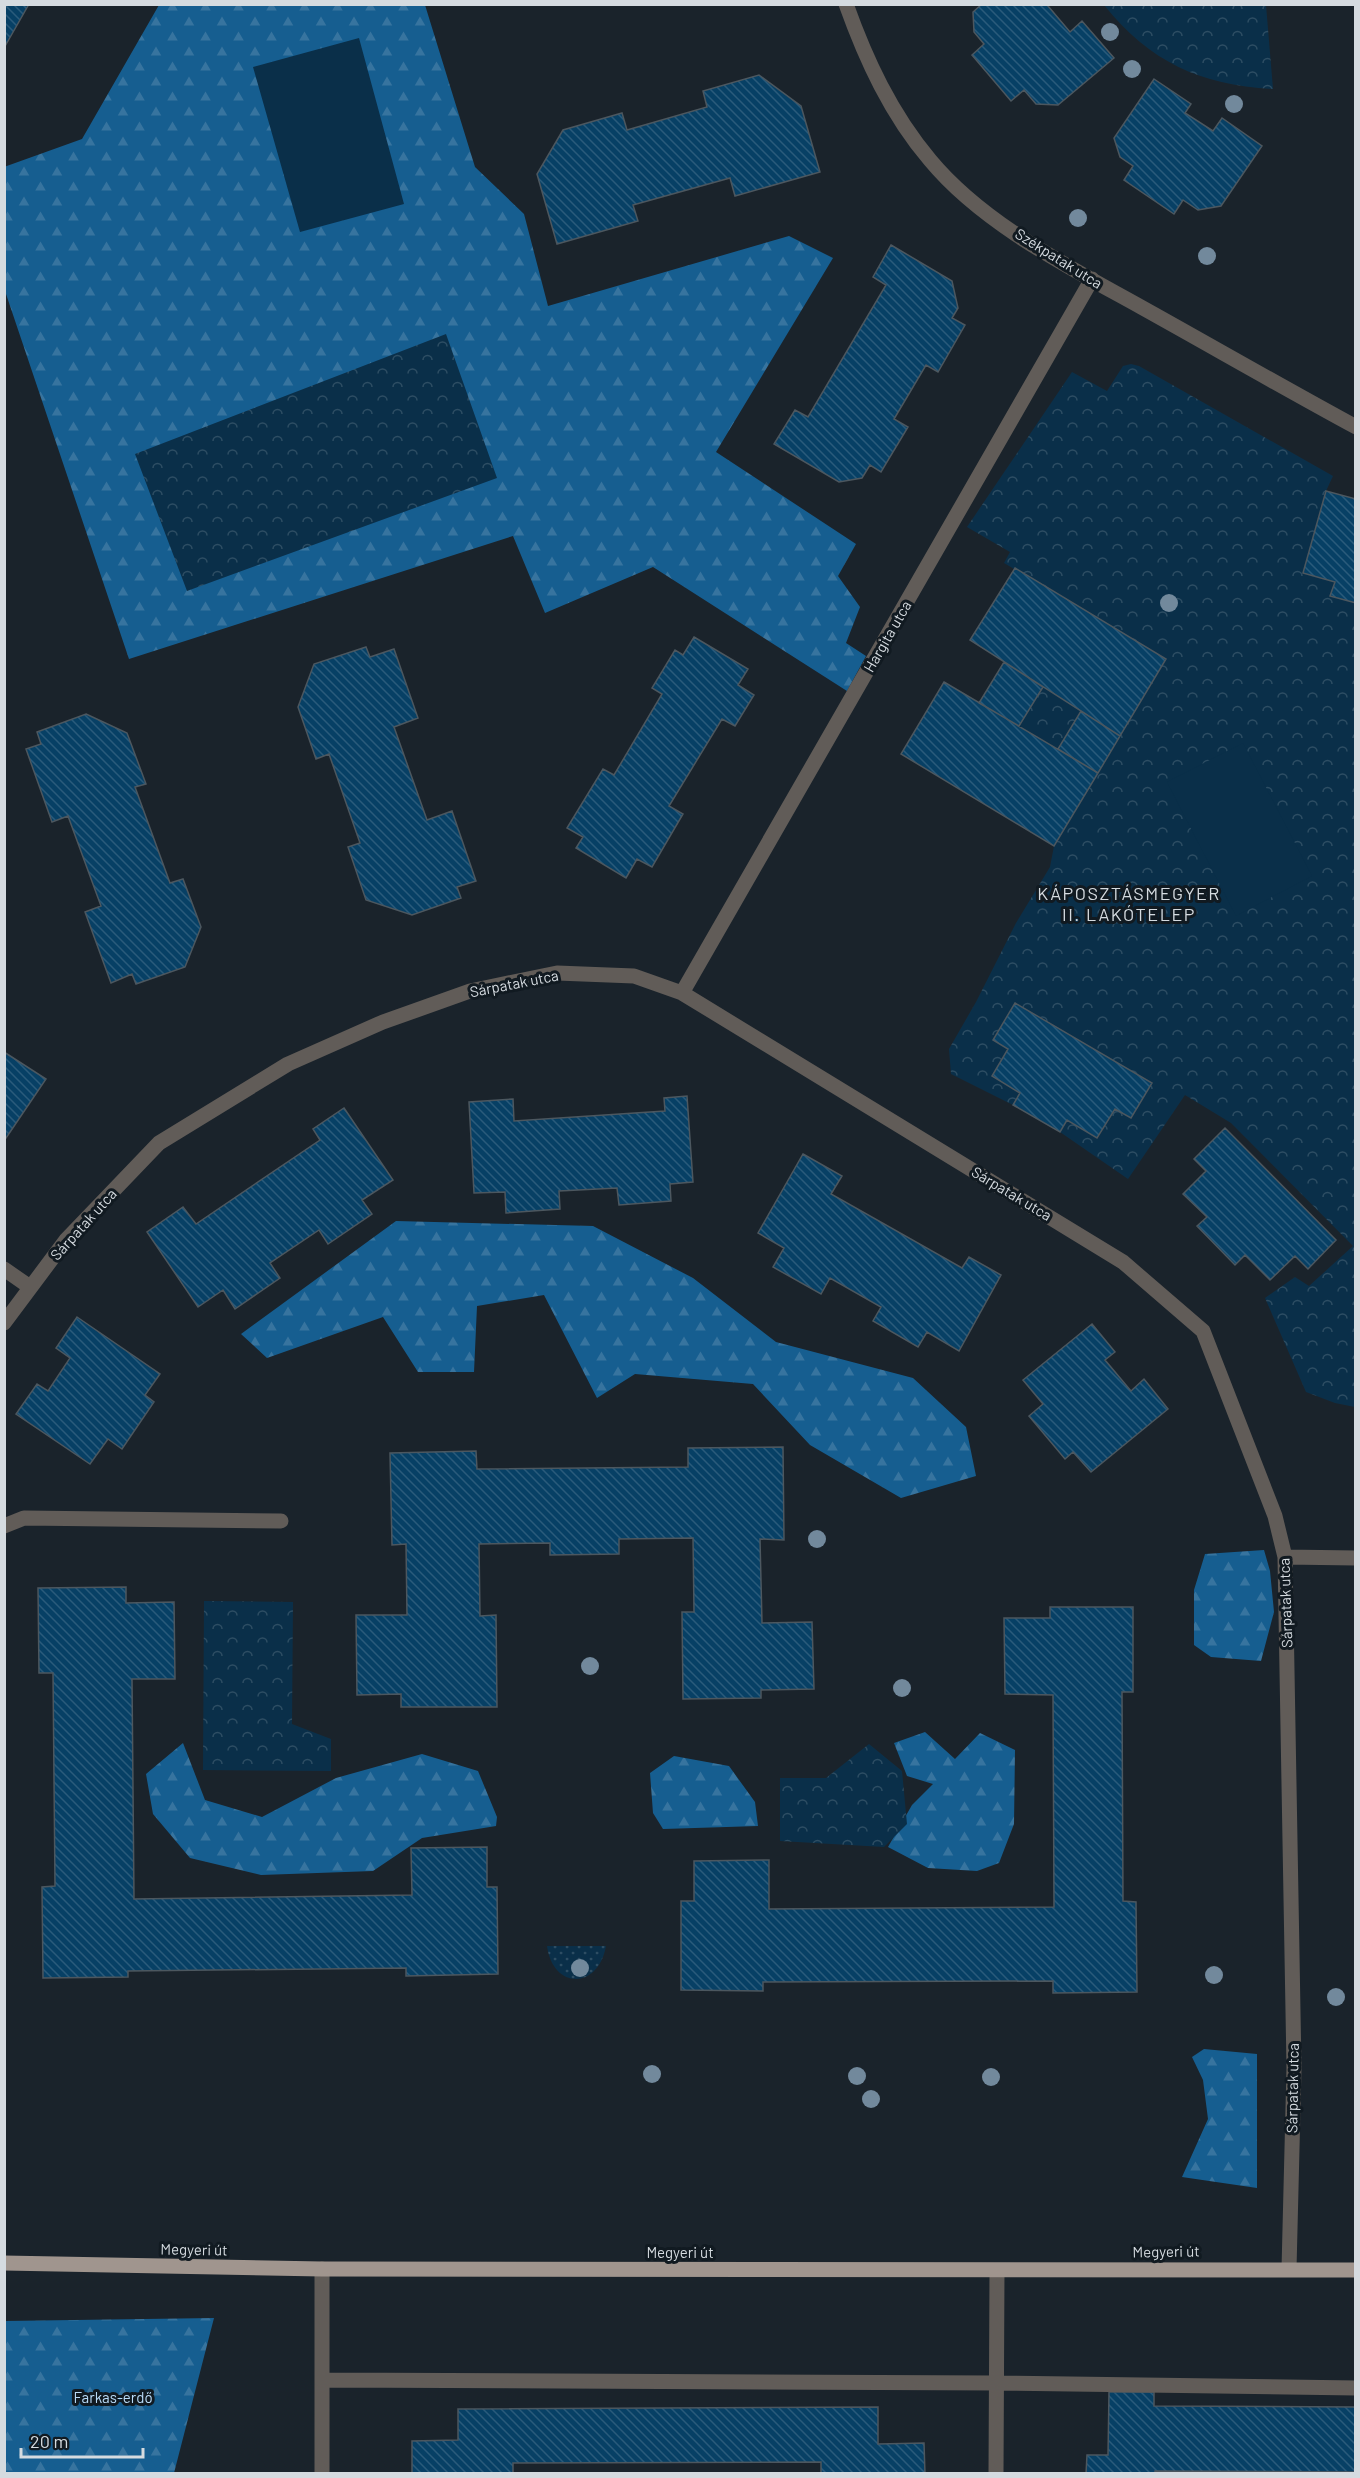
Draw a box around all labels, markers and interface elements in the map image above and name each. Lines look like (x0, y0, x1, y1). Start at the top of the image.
street label: Székpatak utca (1012, 224, 1106, 292)
street label: Hargita utca (859, 597, 915, 675)
district label: KÁPOSZTÁSMEGYER II. LAKÓTELEP (1037, 882, 1221, 925)
street label: Sárpatak utca (468, 966, 560, 1000)
street label: Sárpatak utca (969, 1162, 1055, 1224)
street label: Sárpatak utca (46, 1184, 120, 1264)
street label: Sárpatak utca (1274, 1558, 1296, 1648)
street label: Sárpatak utca (1282, 2043, 1302, 2133)
street label: Megyeri út (160, 2239, 228, 2259)
street label: Megyeri út (1132, 2241, 1200, 2261)
street label: Megyeri út (646, 2243, 714, 2261)
park label: Farkas-erdő (74, 2388, 152, 2406)
scale bar (21, 2421, 142, 2459)
text: 20 m (30, 2430, 68, 2452)

